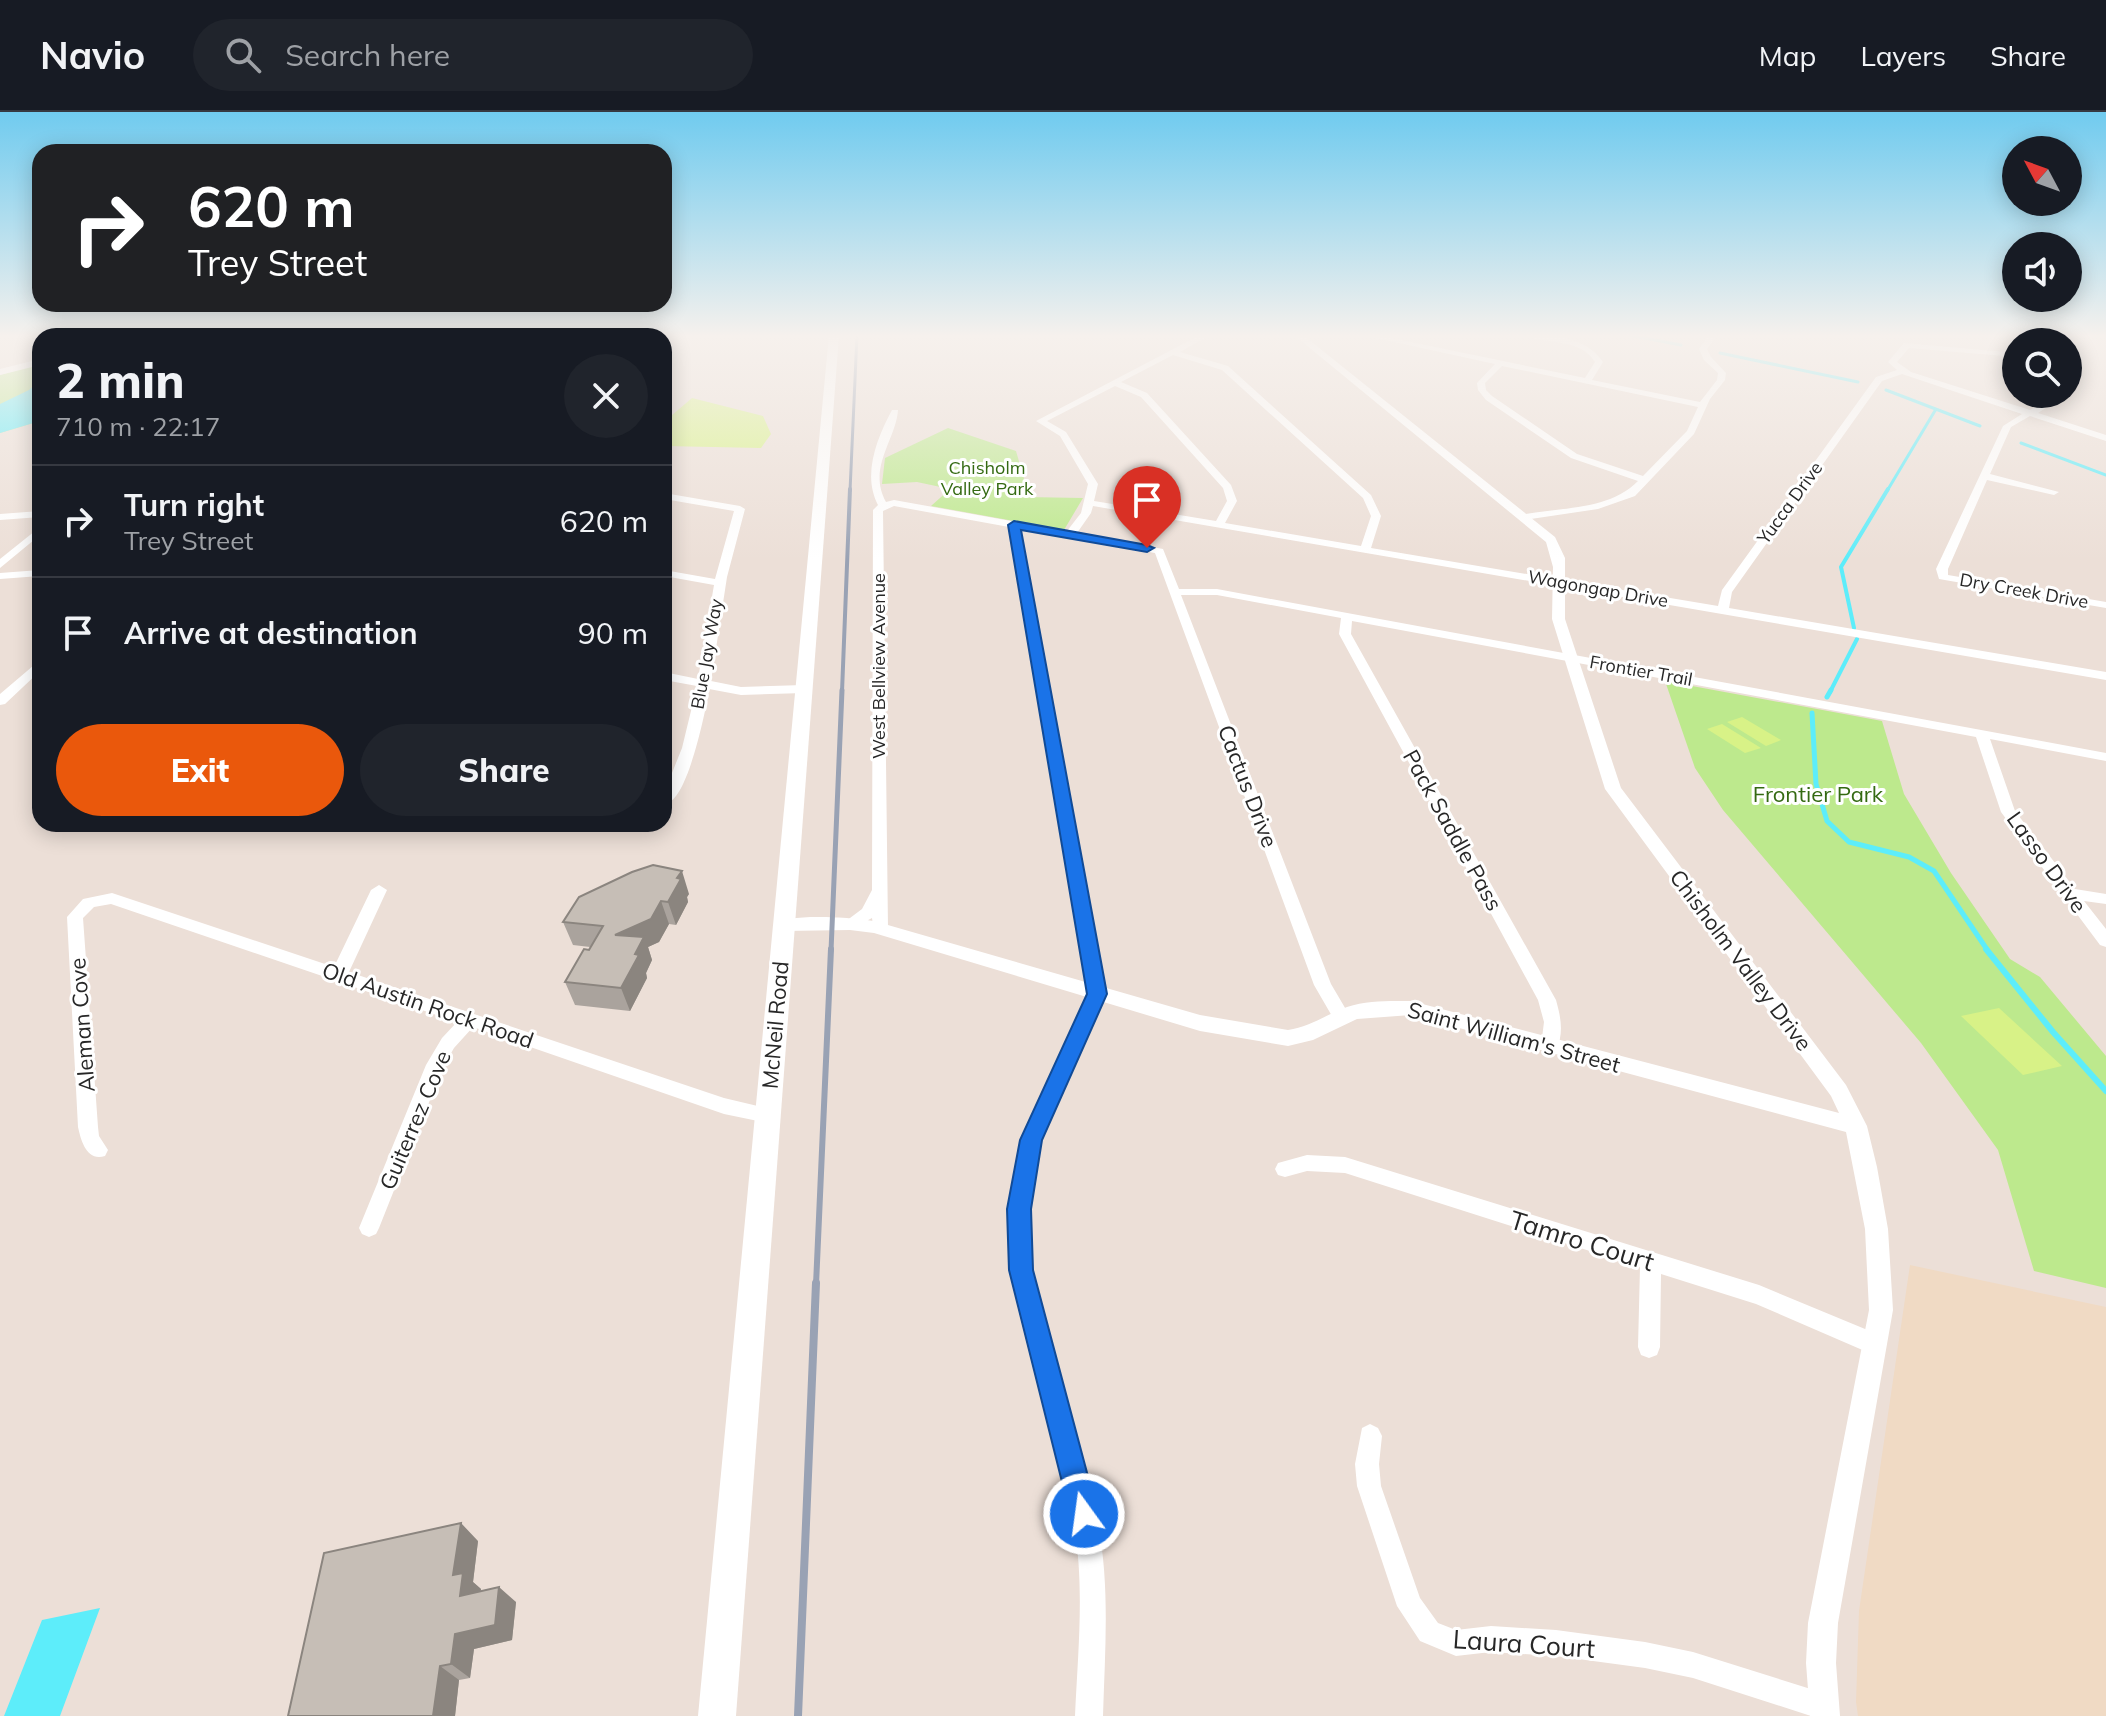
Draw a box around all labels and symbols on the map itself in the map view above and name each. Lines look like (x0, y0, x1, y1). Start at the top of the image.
north arrow (2002, 136, 2082, 216)
park label: Chisholm Valley Park (941, 456, 1034, 500)
street label: Yucca Drive (1751, 457, 1827, 549)
pin (1113, 466, 1181, 548)
street label: Wagongap Drive (1526, 565, 1670, 612)
street label: Dry Creek Drive (1958, 568, 2090, 613)
street label: West Bellview Avenue (867, 573, 890, 759)
street label: Blue Jay Way (685, 597, 728, 711)
street label: Frontier Trail (1588, 650, 1694, 691)
street label: Cactus Drive (1212, 721, 1284, 851)
street label: Pack Saddle Pass (1397, 744, 1509, 916)
park label: Frontier Park (1753, 780, 1884, 808)
street label: Lasso Drive (2001, 806, 2093, 918)
street label: Chisholm Valley Drive (1664, 864, 1818, 1056)
street label: Old Austin Rock Road (319, 956, 537, 1054)
street label: Aleman Cove (63, 957, 101, 1093)
street label: McNeil Road (755, 960, 795, 1090)
street label: Saint William's Street (1405, 995, 1624, 1079)
street label: Guiterrez Cove (373, 1046, 457, 1194)
street label: Tamro Court (1506, 1203, 1658, 1278)
position arrow (1042, 1472, 1126, 1556)
street label: Laura Court (1452, 1622, 1596, 1665)

